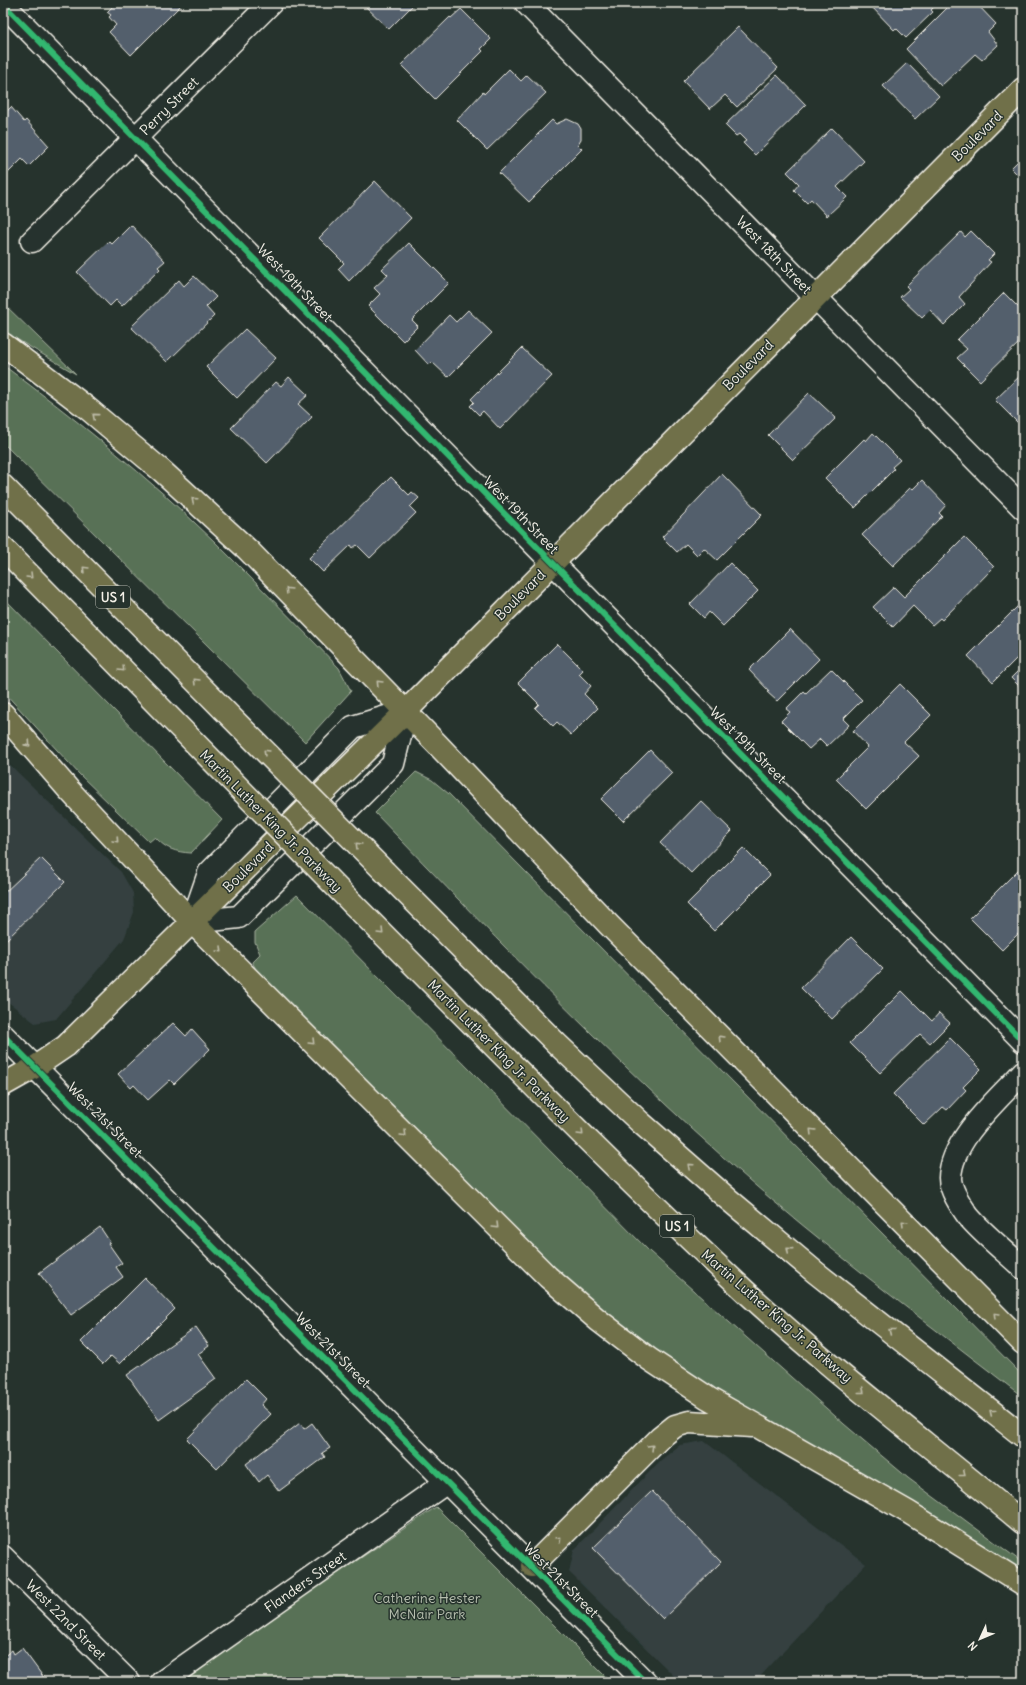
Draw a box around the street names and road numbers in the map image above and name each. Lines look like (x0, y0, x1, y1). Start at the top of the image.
street label: Perry Street (136, 73, 202, 139)
street label: Boulevard (948, 107, 1006, 165)
street label: West 18th Street (732, 212, 816, 298)
street label: West 19th Street (253, 240, 337, 326)
street label: Boulevard (719, 336, 777, 394)
street label: West 19th Street (479, 472, 563, 558)
street label: Boulevard (491, 566, 549, 624)
road number: US 1 (96, 586, 130, 608)
street label: West 19th Street (706, 703, 790, 787)
street label: Martin Luther King Jr. Parkway (196, 746, 346, 896)
street label: Boulevard (219, 838, 277, 896)
street label: Martin Luther King Jr. Parkway (424, 976, 574, 1126)
street label: West 21st Street (64, 1079, 147, 1162)
road number: US 1 (660, 1215, 694, 1237)
street label: Martin Luther King Jr. Parkway (698, 1245, 856, 1387)
street label: West 21st Street (292, 1309, 375, 1392)
street label: West 21st Street (520, 1539, 603, 1622)
street label: Flanders Street (261, 1547, 350, 1617)
street label: West 22nd Street (22, 1576, 110, 1664)

